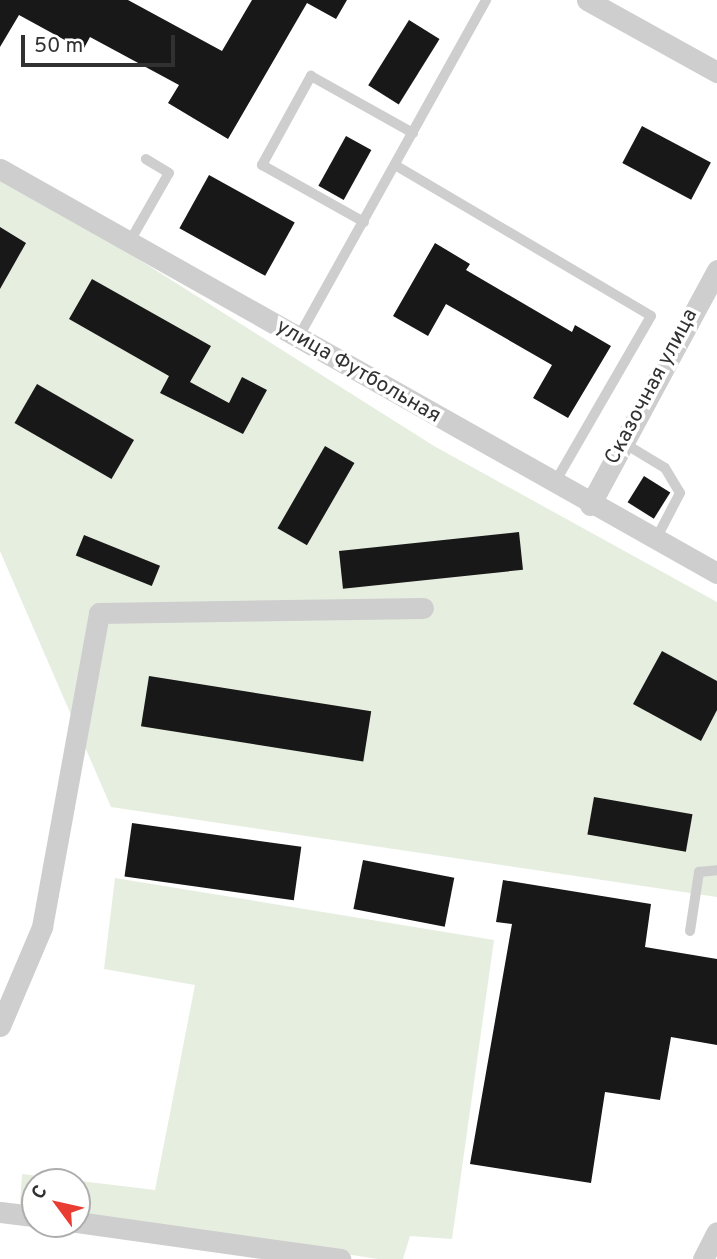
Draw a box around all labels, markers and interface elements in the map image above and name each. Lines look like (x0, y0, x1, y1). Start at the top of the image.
scale bar (24, 21, 178, 65)
text: 50 m (34, 33, 83, 60)
street label: Сказочная улица (600, 305, 704, 469)
street label: улица Футбольная (271, 315, 445, 429)
north arrow (21, 1168, 91, 1238)
text: С (27, 1181, 53, 1204)

